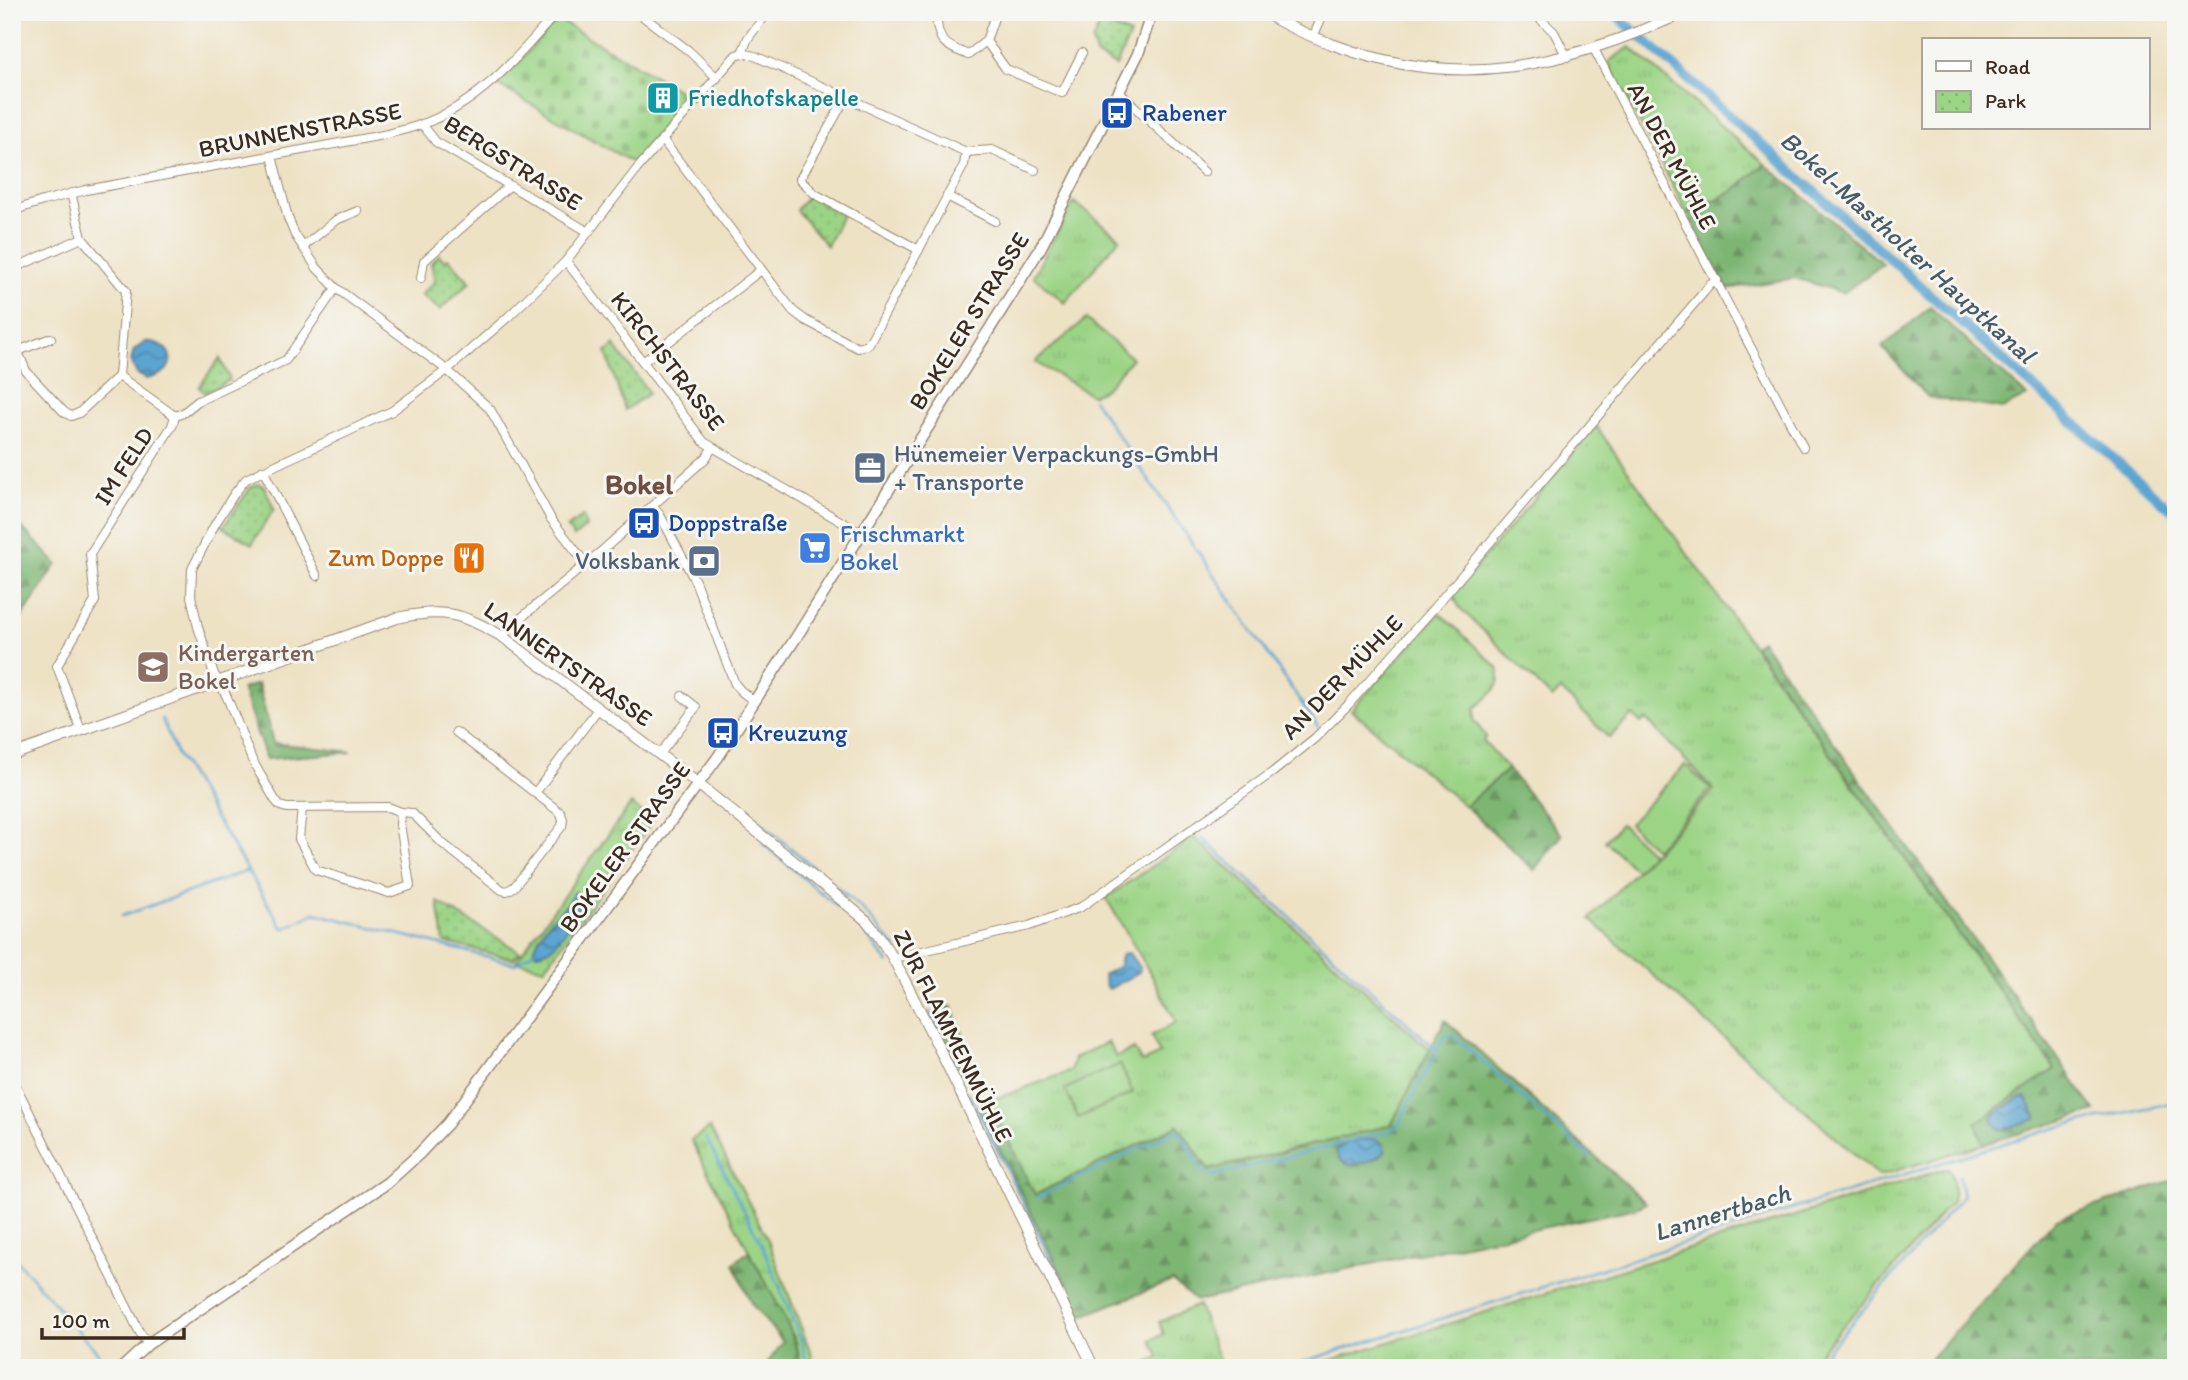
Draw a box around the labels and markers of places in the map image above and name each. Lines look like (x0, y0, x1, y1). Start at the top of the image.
building icon: Friedhofskapelle (644, 79, 682, 117)
place label: Friedhofskapelle (688, 83, 859, 112)
bus stop icon: Rabener (1098, 94, 1136, 132)
place label: Rabener (1142, 98, 1227, 127)
place label: Hünemeier Verpackungs-GmbH + Transporte (894, 439, 1219, 496)
office icon: Hünemeier Verpackungs-GmbH + Transporte (851, 449, 889, 487)
bus stop icon: Doppstraße (625, 504, 663, 542)
place label: Doppstraße (668, 508, 788, 537)
place label: Frischmarkt Bokel (840, 519, 965, 576)
supermarket icon: Frischmarkt Bokel (796, 529, 834, 567)
restaurant icon: Zum Doppe (450, 539, 488, 577)
bank icon: Volksbank (685, 542, 723, 580)
place label: Zum Doppe (328, 543, 444, 572)
place label: Volksbank (575, 546, 681, 575)
place label: Kindergarten Bokel (178, 638, 315, 695)
school or university icon: Kindergarten Bokel (134, 648, 172, 686)
bus stop icon: Kreuzung (704, 714, 742, 752)
place label: Kreuzung (748, 718, 848, 747)

